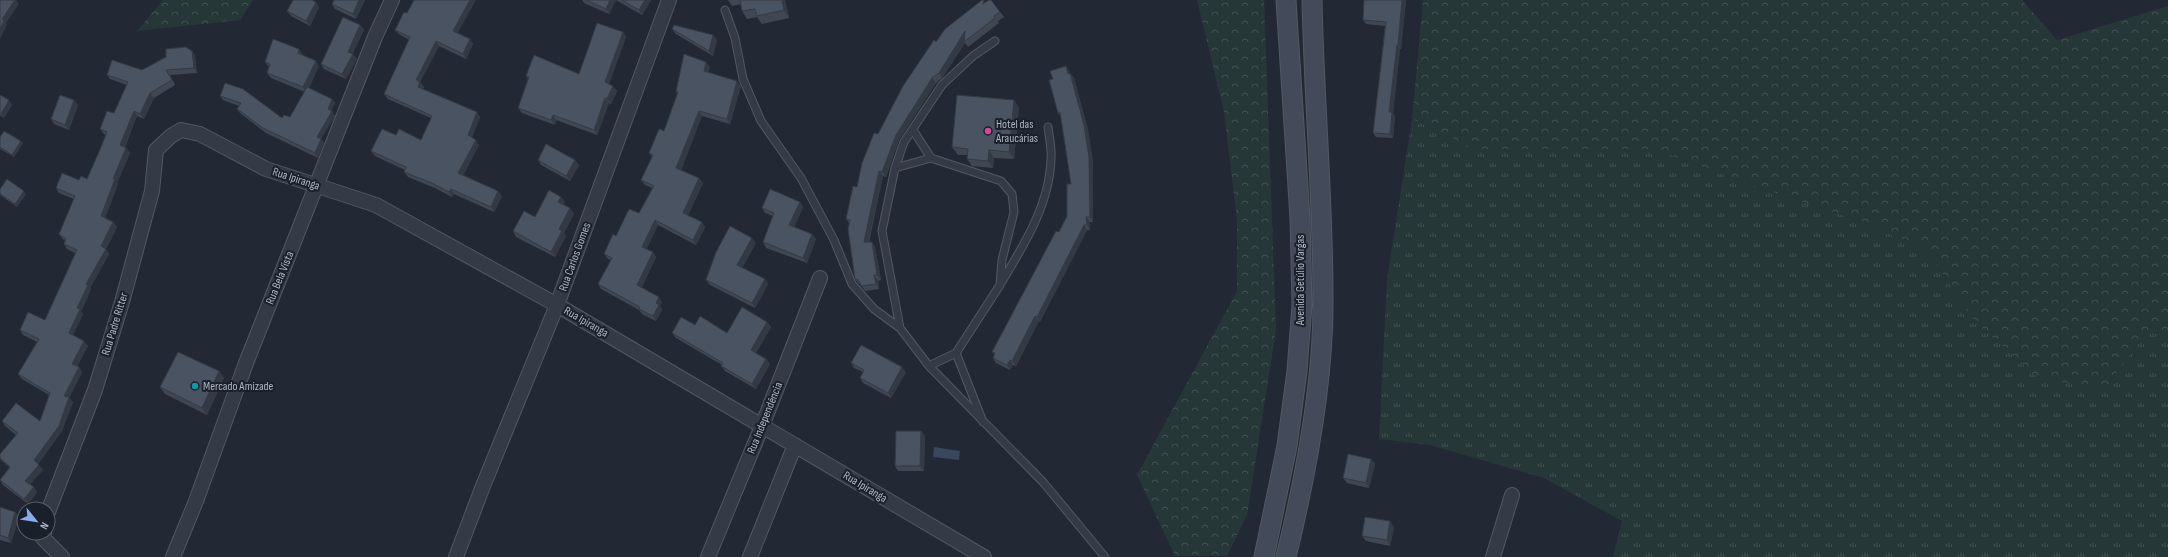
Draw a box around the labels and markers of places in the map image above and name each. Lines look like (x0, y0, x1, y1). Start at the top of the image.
place label: Hotel das Araucárias (995, 117, 1038, 146)
marker: Hotel das Araucárias (983, 126, 993, 136)
place label: Mercado Amizade (203, 379, 274, 394)
marker: Mercado Amizade (190, 381, 200, 391)

